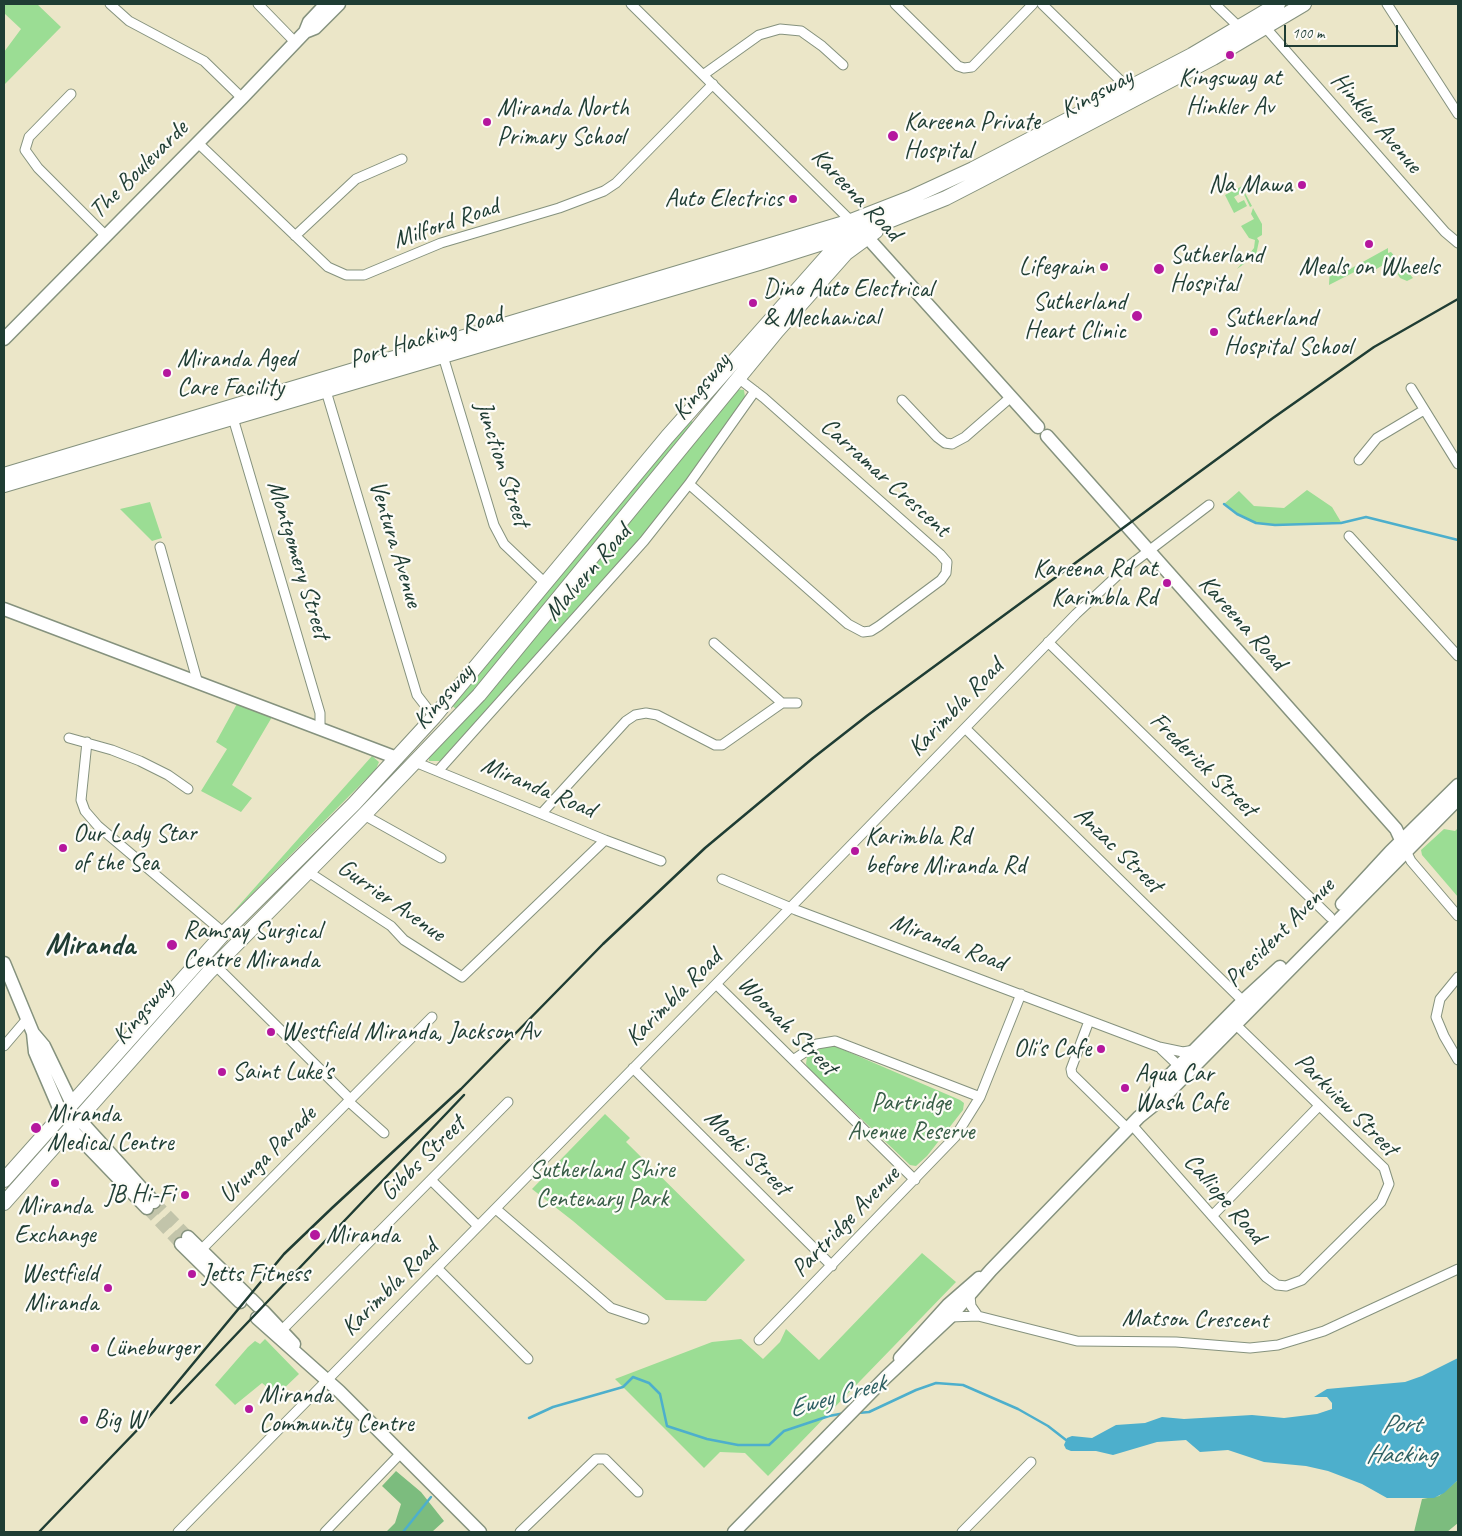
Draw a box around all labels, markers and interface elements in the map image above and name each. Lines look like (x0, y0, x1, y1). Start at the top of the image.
scale bar (1287, 15, 1401, 47)
text: 100 m (1292, 24, 1324, 43)
marker: Kingsway at Hinkler Av (1224, 49, 1236, 61)
street label: Kingsway (1056, 63, 1138, 125)
place label: Kingsway at Hinkler Av (1179, 63, 1281, 122)
street label: Hinkler Avenue (1324, 66, 1428, 180)
place label: Miranda North Primary School (497, 93, 629, 152)
place label: Kareena Private Hospital (904, 107, 1040, 166)
street label: The Boulevarde (83, 114, 195, 226)
marker: Miranda North Primary School (481, 116, 493, 128)
marker: Kareena Private Hospital (886, 129, 900, 143)
street label: Kareena Road (804, 142, 908, 248)
place label: Na Mawa (1208, 170, 1292, 200)
marker: Na Mawa (1296, 179, 1308, 191)
place label: Auto Electrics (665, 184, 783, 214)
street label: Milford Road (389, 192, 503, 256)
marker: Auto Electrics (787, 193, 799, 205)
marker: Meals on Wheels (1363, 238, 1375, 250)
place label: Sutherland Hospital (1170, 240, 1263, 299)
place label: Lifegrain (1019, 252, 1094, 282)
place label: Meals on Wheels (1299, 252, 1439, 282)
marker: Lifegrain (1098, 261, 1110, 273)
marker: Sutherland Hospital (1152, 262, 1166, 276)
place label: Dino Auto Electrical & Mechanical (763, 274, 933, 333)
place label: Sutherland Heart Clinic (1024, 287, 1126, 346)
marker: Dino Auto Electrical & Mechanical (747, 297, 759, 309)
street label: Port Hacking Road (346, 300, 506, 376)
place label: Sutherland Hospital School (1224, 303, 1352, 362)
marker: Sutherland Heart Clinic (1130, 309, 1144, 323)
marker: Sutherland Hospital School (1208, 326, 1220, 338)
place label: Miranda Aged Care Facility (177, 344, 296, 403)
street label: Kingsway (666, 347, 738, 427)
marker: Miranda Aged Care Facility (161, 367, 173, 379)
street label: Junction Street (468, 398, 536, 530)
street label: Carramar Crescent (814, 412, 956, 544)
street label: Montgomery Street (260, 477, 336, 643)
street label: Ventura Avenue (361, 477, 429, 611)
street label: Malvern Road (538, 519, 638, 627)
place label: Kareena Rd at Karimbla Rd (1033, 554, 1157, 613)
street label: Kareena Road (1191, 569, 1293, 677)
marker: Kareena Rd at Karimbla Rd (1161, 577, 1173, 589)
street label: Karimbla Road (902, 653, 1010, 763)
street label: Kingsway (407, 658, 481, 736)
street label: Frederick Street (1143, 706, 1263, 824)
street label: Miranda Road (476, 751, 600, 825)
street label: Anzac Street (1067, 800, 1169, 900)
place label: Our Lady Star of the Sea (73, 819, 197, 878)
place label: Karimbla Rd before Miranda Rd (865, 822, 1026, 881)
marker: Our Lady Star of the Sea (57, 842, 69, 854)
marker: Karimbla Rd before Miranda Rd (849, 845, 861, 857)
street label: Gurrier Avenue (331, 853, 451, 949)
street label: President Avenue (1219, 872, 1341, 994)
street label: Miranda Road (886, 907, 1010, 979)
place label: Ramsay Surgical Centre Miranda (183, 916, 321, 975)
district label: Miranda (45, 928, 135, 964)
marker: Ramsay Surgical Centre Miranda (165, 938, 179, 952)
street label: Karimbla Road (619, 943, 729, 1053)
street label: Woonah Street (731, 970, 843, 1082)
street label: Kingsway (106, 973, 180, 1051)
place label: Westfield Miranda, Jackson Av (281, 1017, 540, 1047)
marker: Westfield Miranda, Jackson Av (265, 1026, 277, 1038)
place label: Oli's Cafe (1014, 1034, 1091, 1064)
marker: Oli's Cafe (1095, 1043, 1107, 1055)
street label: Parkview Street (1288, 1047, 1404, 1163)
place label: Saint Luke's (232, 1057, 333, 1087)
place label: Aqua Car Wash Cafe (1135, 1059, 1228, 1118)
marker: Saint Luke's (216, 1066, 228, 1078)
marker: Aqua Car Wash Cafe (1119, 1082, 1131, 1094)
park label: Partridge Avenue Reserve (848, 1088, 974, 1147)
place label: Miranda Medical Centre (47, 1099, 173, 1158)
street label: Urunga Parade (213, 1100, 323, 1210)
street label: Mooki Street (698, 1104, 796, 1202)
street label: Gibbs Street (374, 1110, 472, 1208)
marker: Miranda Medical Centre (29, 1121, 43, 1135)
street label: Calliope Road (1177, 1148, 1271, 1250)
park label: Sutherland Shire Centenary Park (529, 1155, 675, 1214)
street label: Partridge Avenue (786, 1160, 906, 1284)
marker: Miranda Exchange (49, 1177, 61, 1189)
place label: JB Hi-Fi (105, 1180, 175, 1210)
marker: JB Hi-Fi (179, 1189, 191, 1201)
place label: Miranda Exchange (14, 1191, 96, 1250)
place label: Miranda (326, 1220, 399, 1250)
marker: Miranda (308, 1228, 322, 1242)
street label: Karimbla Road (335, 1233, 445, 1343)
place label: Westfield Miranda (21, 1259, 98, 1318)
place label: Jetts Fitness (202, 1259, 310, 1289)
marker: Jetts Fitness (186, 1268, 198, 1280)
marker: Westfield Miranda (102, 1282, 114, 1294)
street label: Matson Crescent (1122, 1304, 1268, 1336)
place label: Lüneburger (105, 1333, 199, 1363)
marker: Lüneburger (89, 1342, 101, 1354)
water label: Ewey Creek (785, 1368, 889, 1426)
place label: Miranda Community Centre (259, 1380, 414, 1439)
marker: Miranda Community Centre (243, 1403, 255, 1415)
place label: Big W (94, 1405, 145, 1435)
water label: Port Hacking (1366, 1409, 1436, 1470)
marker: Big W (78, 1414, 90, 1426)

